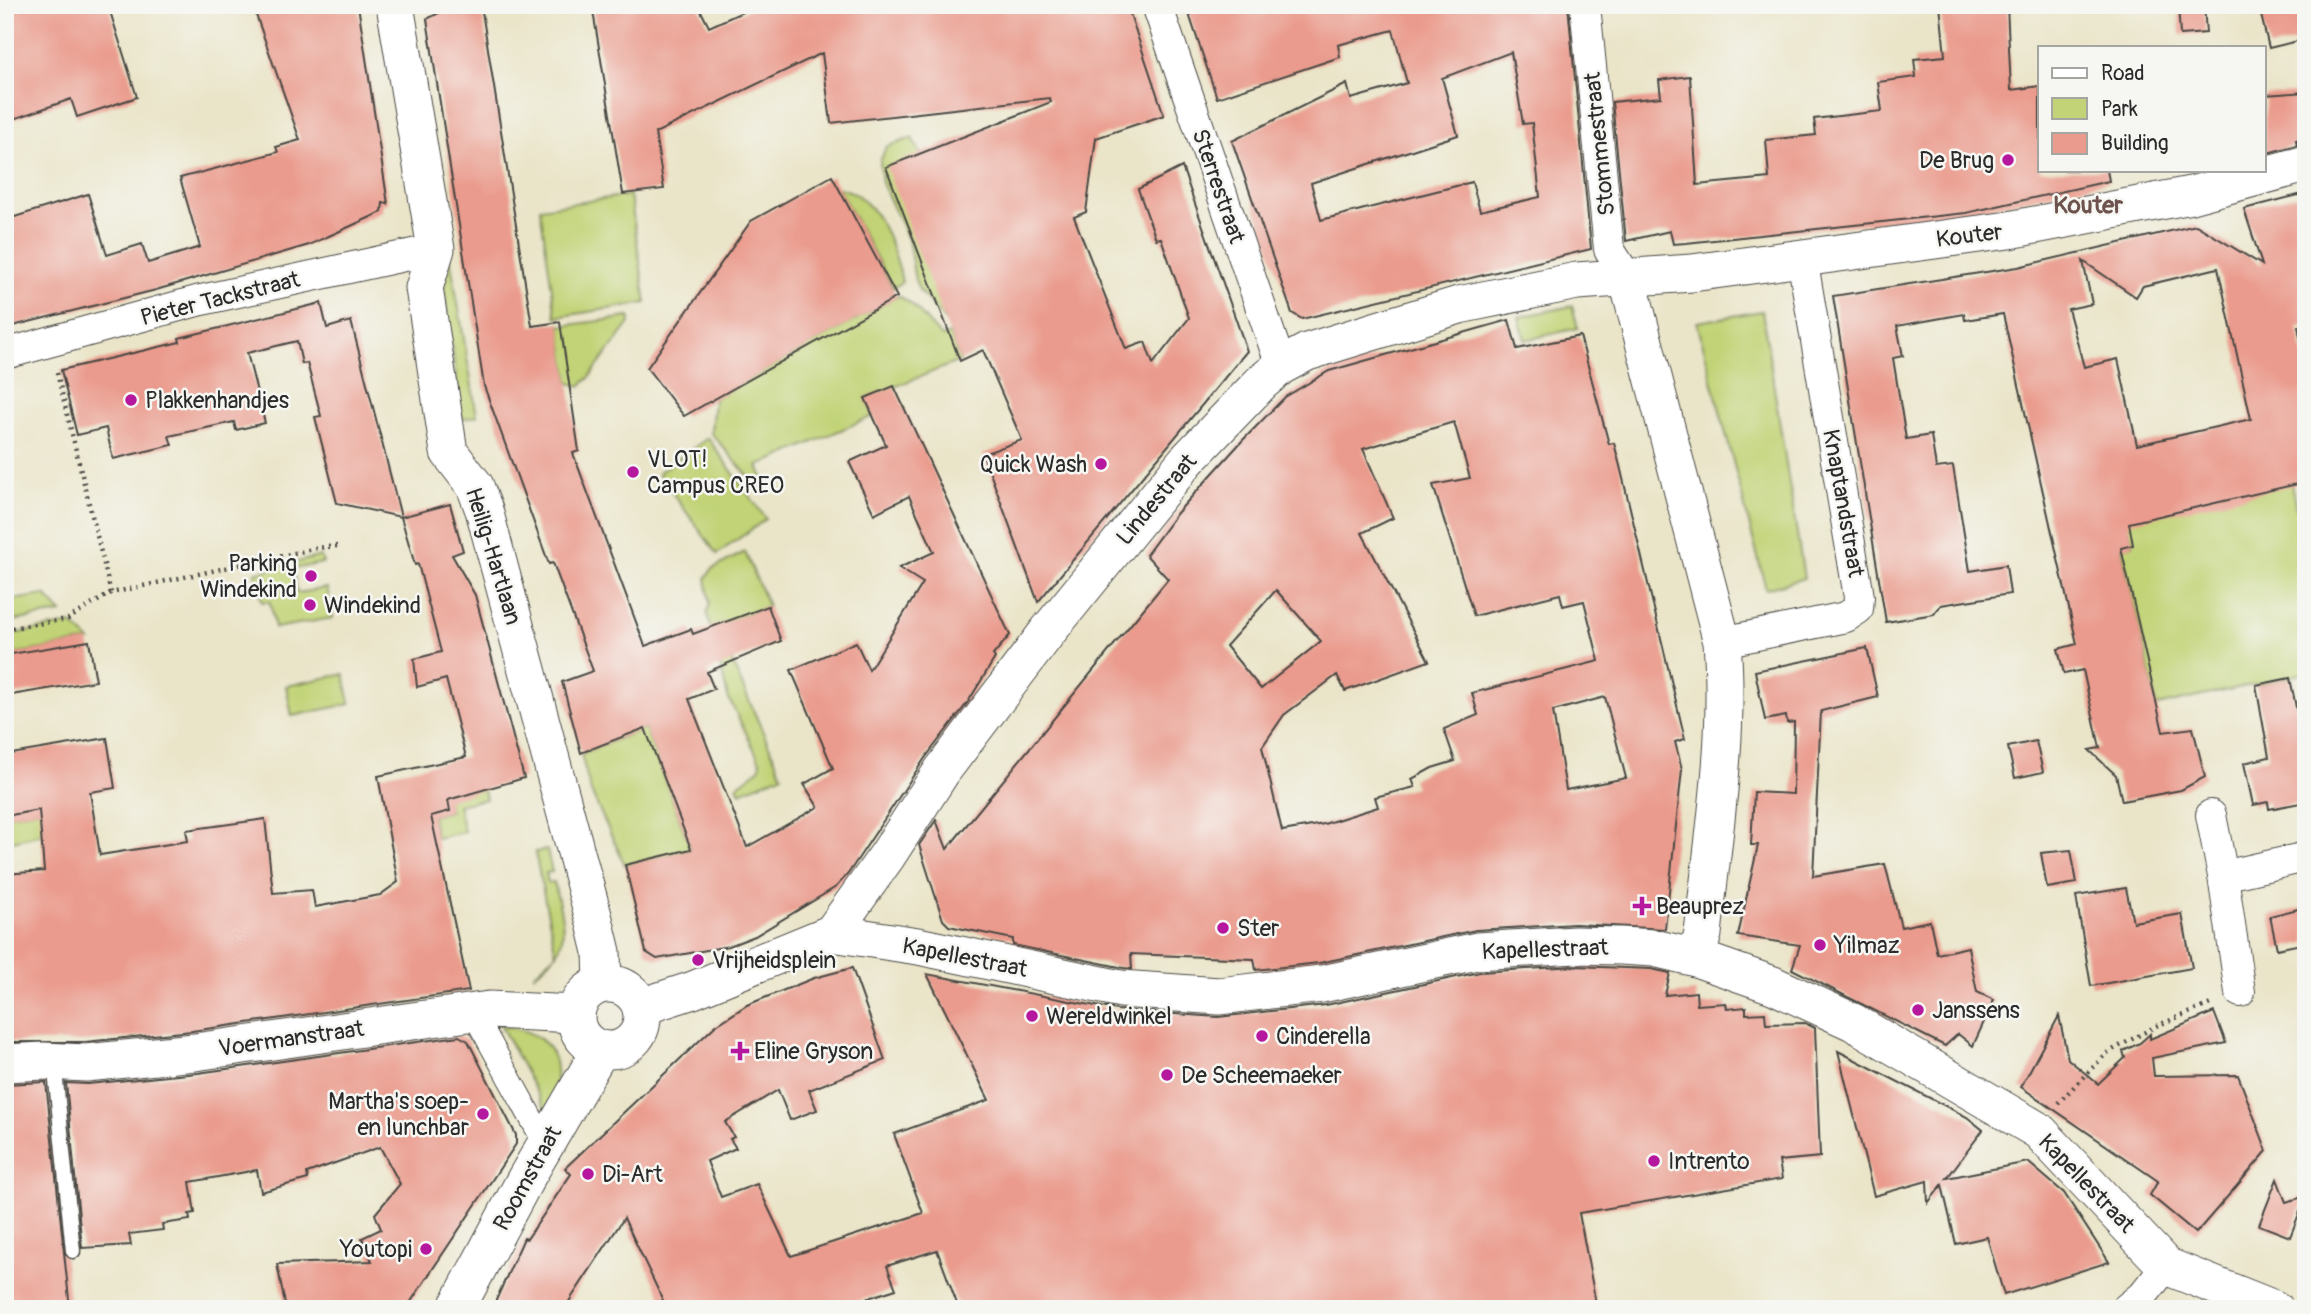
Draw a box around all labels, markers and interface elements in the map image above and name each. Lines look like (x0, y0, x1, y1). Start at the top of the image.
legend (2038, 46, 2266, 172)
text: Road (2101, 60, 2145, 87)
street label: Stommestraat (1577, 70, 1621, 217)
text: Park (2101, 96, 2138, 123)
street label: Sterrestraat (1185, 125, 1252, 248)
text: Building (2101, 130, 2168, 157)
place label: De Brug (1919, 146, 1994, 175)
marker: De Brug (2000, 152, 2016, 168)
district label: Kouter (2053, 191, 2123, 220)
street label: Kouter (1934, 217, 2004, 254)
street label: Pieter Tackstraat (138, 265, 303, 332)
place label: Plakkenhandjes (145, 386, 289, 415)
marker: Plakkenhandjes (123, 392, 139, 408)
street label: Knaptandstraat (1816, 427, 1871, 580)
place label: VLOT! Campus CREO (647, 445, 784, 500)
street label: Lindestraat (1110, 447, 1203, 551)
place label: Quick Wash (980, 450, 1087, 479)
marker: Quick Wash (1093, 456, 1109, 472)
marker: VLOT! Campus CREO (625, 464, 641, 480)
street label: Heilig-Hartlaan (459, 484, 528, 628)
place label: Parking Windekind (200, 549, 297, 604)
marker: Parking Windekind (303, 568, 319, 584)
place label: Windekind (324, 591, 421, 620)
marker: Windekind (302, 597, 318, 613)
place label: Beauprez (1656, 892, 1744, 921)
marker: Beauprez (1634, 898, 1650, 914)
place label: Ster (1237, 914, 1279, 943)
marker: Ster (1215, 920, 1231, 936)
street label: Kapellestraat (900, 931, 1031, 984)
place label: Yilmaz (1833, 931, 1900, 960)
street label: Kapellestraat (1481, 933, 1610, 966)
marker: Yilmaz (1812, 937, 1828, 953)
place label: Vrijheidsplein (712, 946, 836, 975)
marker: Vrijheidsplein (690, 952, 706, 968)
place label: Janssens (1932, 996, 2020, 1025)
place label: Wereldwinkel (1046, 1002, 1172, 1031)
marker: Janssens (1910, 1002, 1926, 1018)
marker: Wereldwinkel (1024, 1008, 1040, 1024)
street label: Voermanstraat (217, 1014, 366, 1063)
place label: Cinderella (1276, 1022, 1371, 1051)
marker: Cinderella (1254, 1028, 1270, 1044)
place label: Eline Gryson (754, 1037, 873, 1066)
marker: Eline Gryson (732, 1043, 748, 1059)
place label: De Scheemaeker (1181, 1061, 1342, 1090)
marker: De Scheemaeker (1159, 1067, 1175, 1083)
place label: Martha's soep- en lunchbar (328, 1087, 469, 1142)
marker: Martha's soep- en lunchbar (475, 1106, 491, 1122)
street label: Roomstraat (487, 1120, 568, 1236)
street label: Kapellestraat (2032, 1128, 2142, 1240)
place label: Intrento (1668, 1147, 1750, 1176)
marker: Intrento (1646, 1153, 1662, 1169)
place label: Di-Art (602, 1160, 663, 1189)
marker: Di-Art (580, 1166, 596, 1182)
place label: Youtopi (339, 1235, 412, 1264)
marker: Youtopi (418, 1241, 434, 1257)

